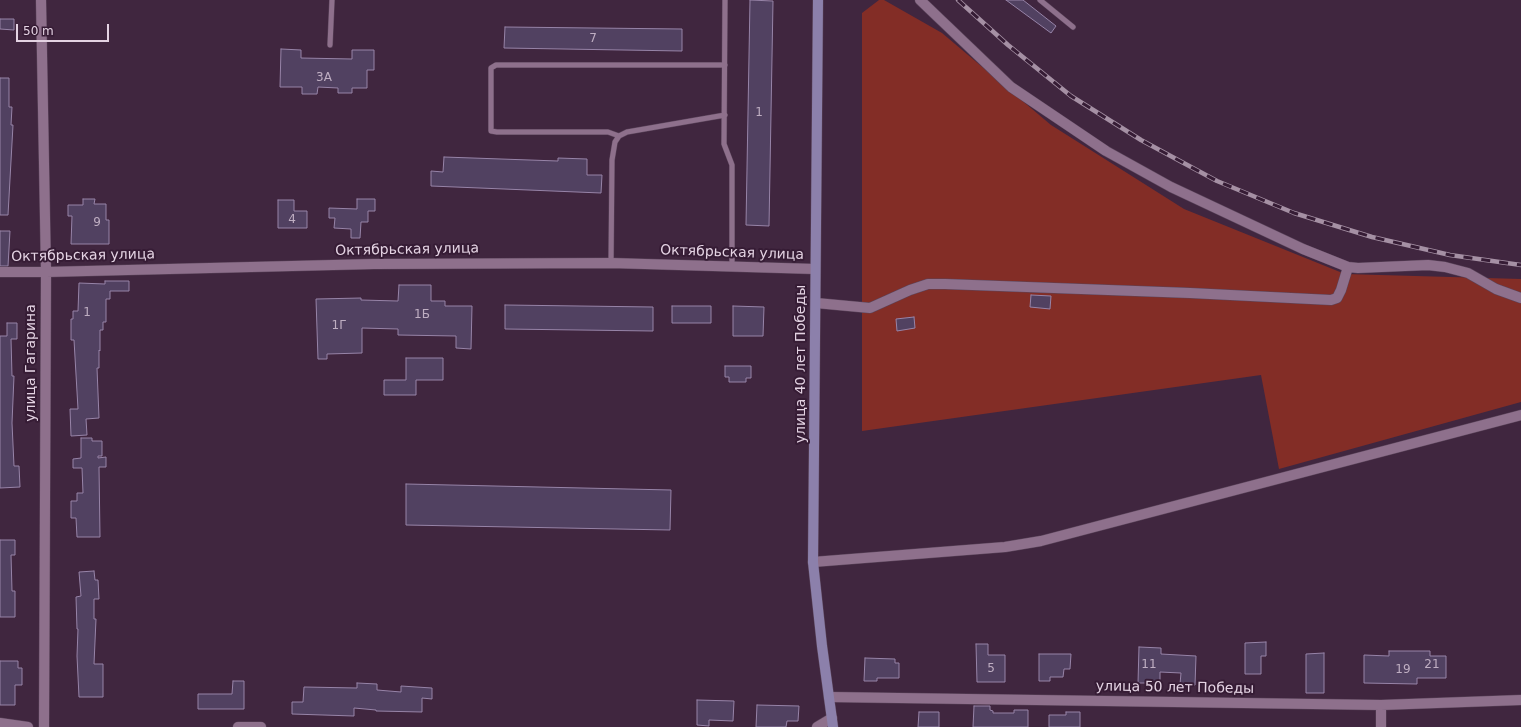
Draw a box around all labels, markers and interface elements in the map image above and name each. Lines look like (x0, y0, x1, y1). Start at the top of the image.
scale bar (18, 16, 111, 42)
text: 50 m (23, 24, 54, 38)
house number: 7 (589, 32, 597, 46)
house number: 3А (316, 71, 332, 85)
house number: 1 (755, 106, 763, 120)
house number: 4 (288, 213, 296, 227)
house number: 9 (93, 216, 101, 230)
street label: Октябрьская улица (335, 240, 479, 260)
street label: Октябрьская улица (660, 242, 804, 264)
street label: Октябрьская улица (11, 246, 155, 266)
street label: улица 40 лет Победы (793, 285, 809, 443)
street label: улица Гагарина (23, 304, 39, 422)
house number: 1 (83, 306, 91, 320)
house number: 1Б (414, 308, 430, 322)
house number: 1Г (332, 319, 346, 333)
house number: 11 (1141, 658, 1157, 672)
house number: 21 (1424, 658, 1440, 672)
house number: 5 (987, 662, 995, 676)
house number: 19 (1395, 663, 1411, 677)
street label: улица 50 лет Победы (1096, 678, 1254, 698)

